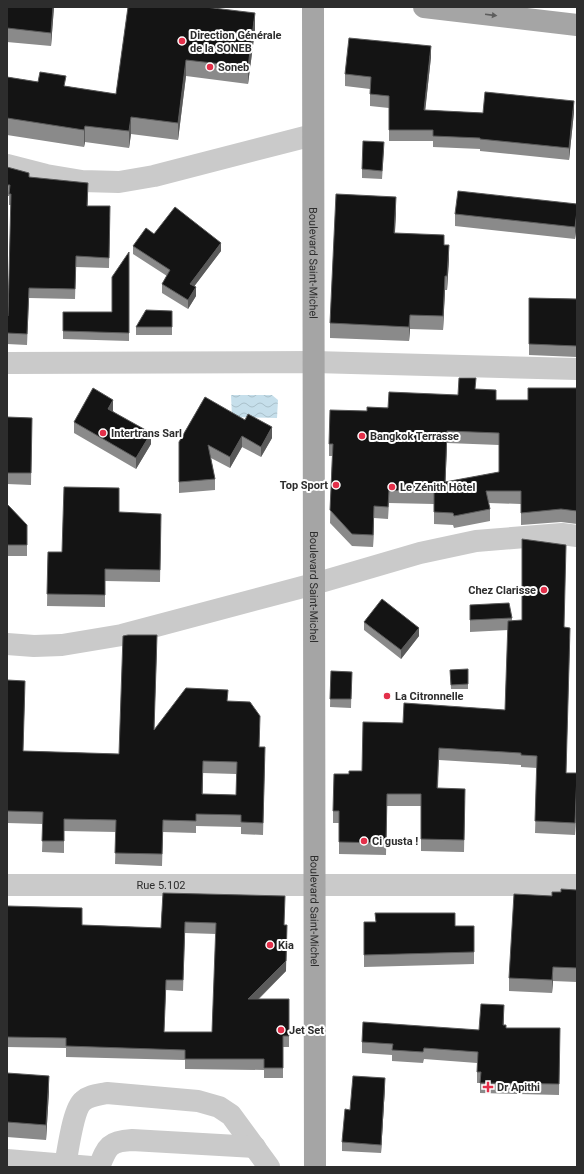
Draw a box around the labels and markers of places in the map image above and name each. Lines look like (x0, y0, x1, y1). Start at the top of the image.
place label: Direction Générale de la SONEB (190, 29, 282, 55)
marker: Direction Générale de la SONEB (177, 36, 187, 46)
place label: Soneb (218, 61, 249, 74)
marker: Soneb (205, 62, 215, 72)
place label: Intertrans Sarl (111, 427, 182, 440)
marker: Intertrans Sarl (98, 428, 108, 438)
place label: Bangkok Terrasse (370, 430, 459, 443)
marker: Bangkok Terrasse (357, 431, 367, 441)
place label: Top Sport (280, 479, 328, 492)
marker: Top Sport (331, 480, 341, 490)
place label: Le Zénith Hôtel (400, 481, 475, 494)
marker: Le Zénith Hôtel (387, 482, 397, 492)
place label: Chez Clarisse (468, 584, 536, 597)
marker: Chez Clarisse (539, 585, 549, 595)
place label: La Citronnelle (395, 690, 464, 703)
marker: La Citronnelle (382, 691, 392, 701)
place label: Ci gusta ! (372, 835, 418, 848)
marker: Ci gusta ! (359, 836, 369, 846)
place label: Kia (278, 939, 294, 952)
marker: Kia (265, 940, 275, 950)
place label: Jet Set (289, 1024, 324, 1037)
marker: Jet Set (276, 1025, 286, 1035)
marker: Dr Apithi (482, 1081, 494, 1093)
place label: Dr Apithi (497, 1081, 540, 1094)

